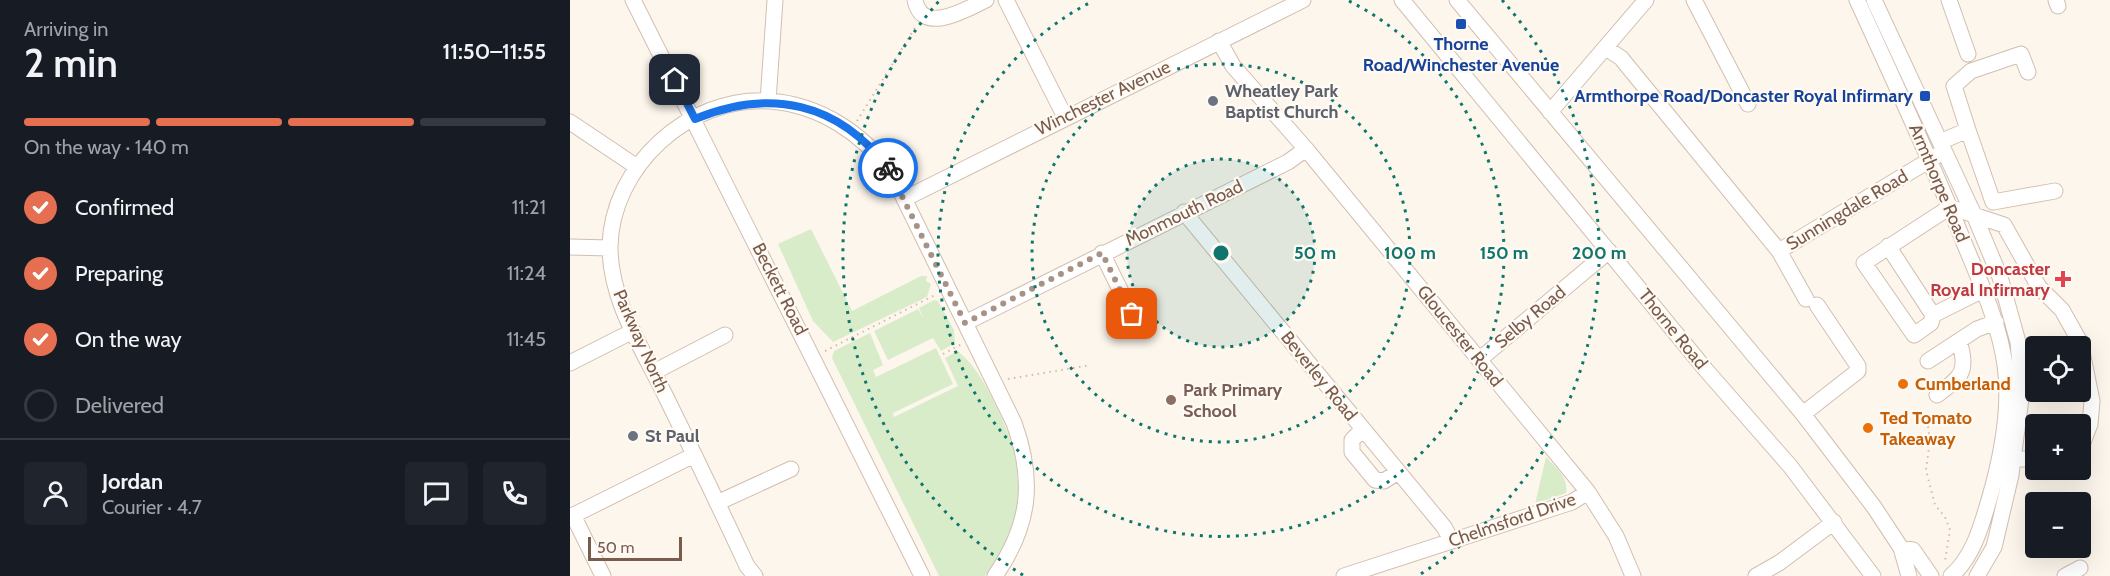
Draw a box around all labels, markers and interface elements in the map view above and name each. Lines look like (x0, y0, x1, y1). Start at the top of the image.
text: Arriving in (24, 17, 108, 41)
marker: Thorne Road/Winchester Avenue (1454, 17, 1468, 31)
place label: Thorne Road/Winchester Avenue (1363, 33, 1559, 76)
text: 11:50–11:55 (443, 38, 546, 65)
text: 2 min (24, 39, 118, 87)
pin (649, 54, 700, 105)
street label: Winchester Avenue (1032, 56, 1174, 140)
icon: home (658, 63, 691, 96)
place label: Wheatley Park Baptist Church (1225, 80, 1338, 123)
place label: Armthorpe Road/Doncaster Royal Infirmary (1574, 85, 1913, 107)
marker: Armthorpe Road/Doncaster Royal Infirmary (1918, 89, 1932, 103)
marker: Wheatley Park Baptist Church (1206, 94, 1220, 108)
street label: Armthorpe Road (1904, 121, 1974, 245)
text: On the way · 140 m (24, 135, 189, 159)
courier (858, 138, 918, 198)
icon: bike (872, 152, 905, 185)
street label: Sunningdale Road (1782, 165, 1912, 255)
street label: Monmouth Road (1121, 175, 1247, 251)
icon: check (24, 191, 57, 224)
text: Confirmed (75, 194, 174, 221)
text: 11:21 (512, 195, 546, 219)
street label: Beckett Road (747, 239, 813, 339)
text: 50 m (1294, 242, 1336, 264)
text: 100 m (1384, 242, 1436, 264)
text: 150 m (1480, 242, 1528, 264)
text: 200 m (1572, 242, 1626, 264)
centre of rings (1211, 243, 1231, 263)
icon: check (24, 257, 57, 290)
place label: Doncaster Royal Infirmary (1930, 258, 2050, 301)
text: Preparing (75, 260, 163, 287)
text: 11:24 (507, 261, 546, 285)
marker: Doncaster Royal Infirmary (2054, 270, 2072, 288)
street label: Gloucester Road (1412, 281, 1508, 391)
street label: Selby Road (1490, 281, 1570, 353)
street label: Thorne Road (1634, 284, 1712, 374)
street label: Parkway North (608, 286, 674, 396)
pin (1106, 288, 1157, 339)
icon: bag (1115, 297, 1148, 330)
icon: check (24, 323, 57, 356)
text: On the way (75, 326, 182, 353)
text: 11:45 (506, 327, 546, 351)
street label: Beverley Road (1276, 327, 1362, 425)
map controls (2025, 336, 2091, 558)
button: locate (2025, 336, 2091, 402)
place label: Cumberland (1915, 373, 2011, 395)
marker: Cumberland (1896, 377, 1910, 391)
place label: Park Primary School (1183, 379, 1283, 422)
text: Delivered (75, 392, 164, 419)
marker: Park Primary School (1164, 393, 1178, 407)
place label: Ted Tomato Takeaway (1880, 407, 1972, 450)
button: + (2025, 414, 2091, 480)
marker: Ted Tomato Takeaway (1861, 421, 1875, 435)
place label: St Paul (645, 425, 700, 447)
marker: St Paul (626, 429, 640, 443)
button: person (24, 462, 87, 525)
button: chat (405, 462, 468, 525)
button: phone (483, 462, 546, 525)
text: Jordan (102, 468, 163, 495)
street label: Chelmsford Drive (1445, 488, 1579, 552)
button: − (2025, 492, 2091, 558)
text: Courier · 4.7 (102, 495, 202, 519)
scale bar (588, 534, 682, 562)
text: 50 m (597, 538, 634, 557)

